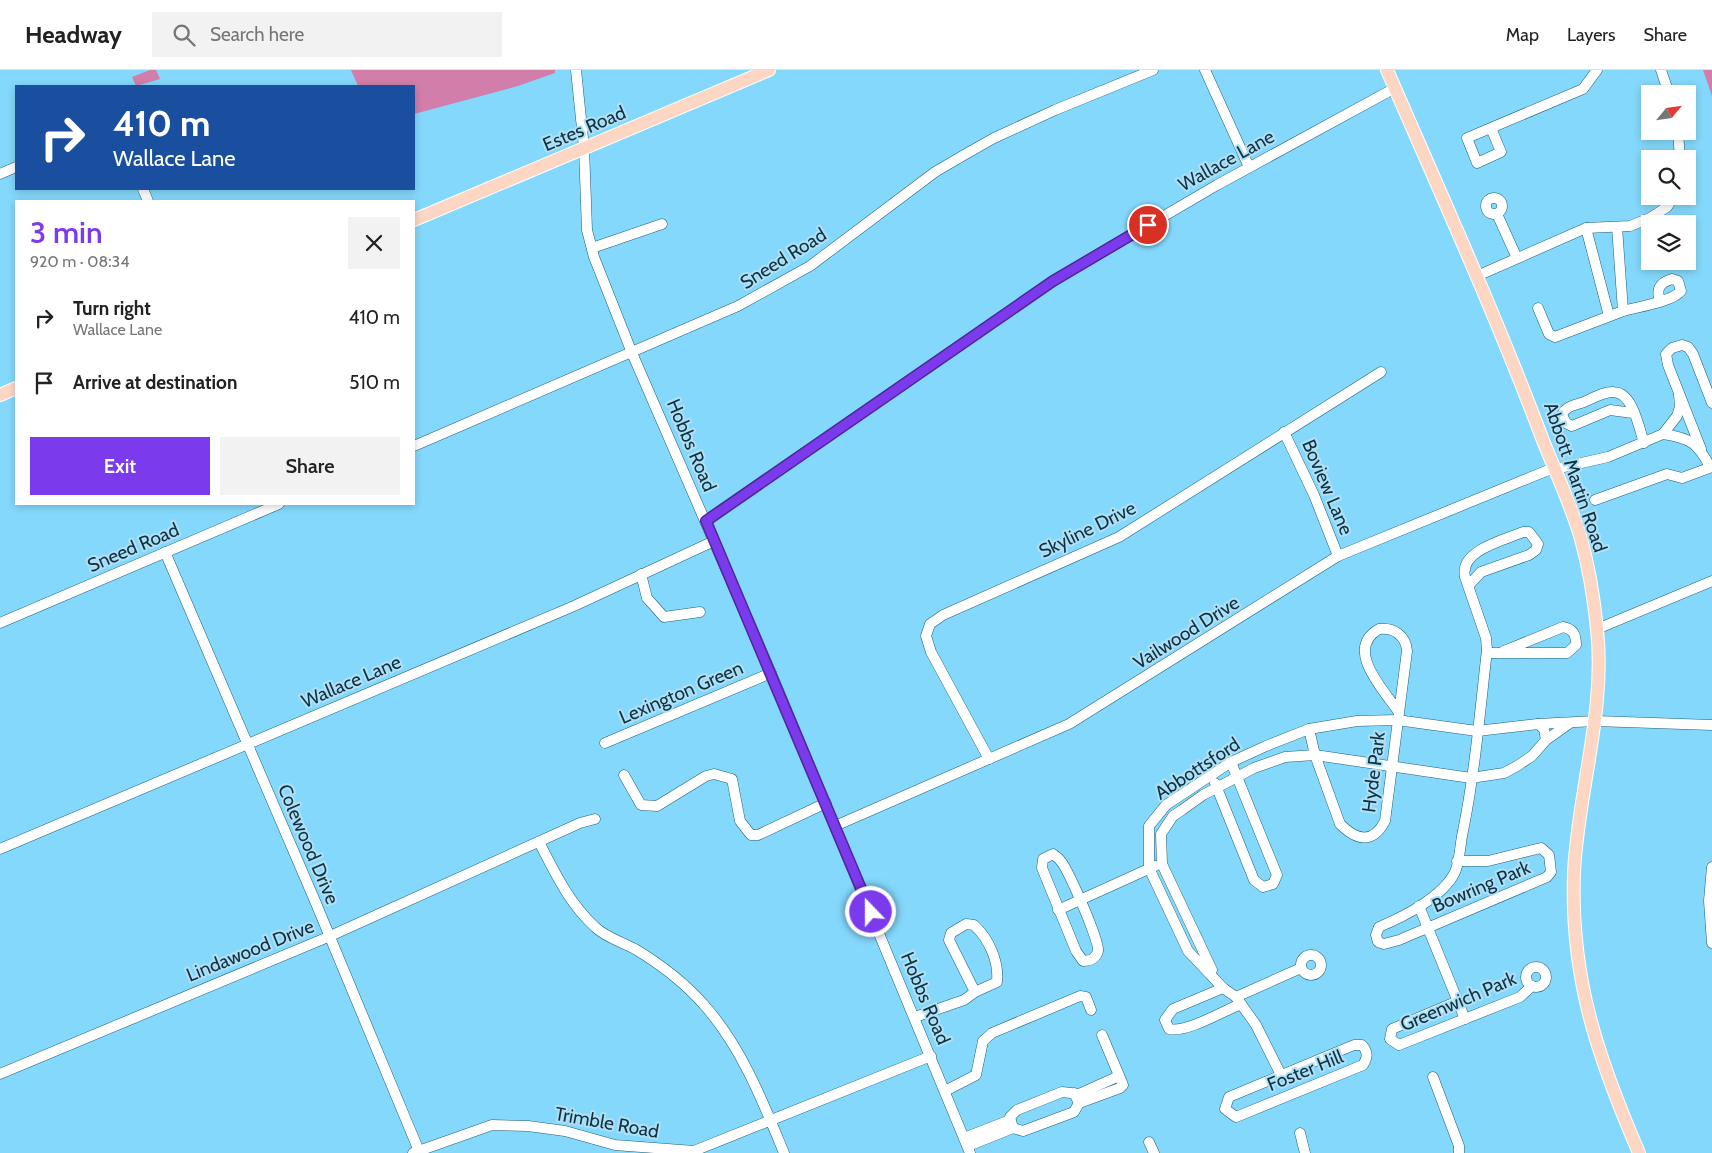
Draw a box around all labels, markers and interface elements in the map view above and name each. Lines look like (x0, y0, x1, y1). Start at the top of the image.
search box (152, 12, 502, 57)
text: Headway (25, 20, 122, 49)
icon: search (170, 21, 198, 49)
text: Search here (210, 23, 304, 46)
text: Map (1506, 24, 1539, 46)
text: Layers (1567, 24, 1616, 46)
text: Share (1644, 24, 1687, 46)
north arrow (1641, 85, 1696, 140)
map controls (1641, 85, 1696, 270)
street label: Estes Road (539, 101, 629, 156)
text: 410 m (113, 102, 210, 145)
icon: right (30, 105, 95, 170)
street label: Wallace Lane (1174, 125, 1278, 196)
text: Wallace Lane (113, 145, 236, 172)
button: search (1641, 150, 1696, 205)
pin (1127, 204, 1169, 246)
icon: arrive (1134, 211, 1162, 239)
text: 3 min (30, 214, 103, 251)
button: layers (1641, 215, 1696, 270)
button: close (348, 217, 400, 269)
street label: Sneed Road (736, 223, 831, 294)
text: 920 m · 08:34 (30, 252, 129, 271)
text: Turn right (73, 297, 151, 320)
icon: right (30, 304, 58, 332)
text: 410 m (349, 306, 400, 329)
text: Wallace Lane (73, 320, 162, 339)
icon: arrive (30, 369, 58, 397)
text: Arrive at destination (73, 371, 237, 394)
text: 510 m (349, 371, 400, 394)
street label: Hobbs Road (662, 396, 721, 495)
street label: Abbott Martin Road (1539, 399, 1612, 555)
street label: Boview Lane (1297, 436, 1358, 539)
button: Exit (30, 437, 210, 495)
button: Share (220, 437, 400, 495)
street label: Skyline Drive (1035, 496, 1140, 563)
street label: Sneed Road (84, 518, 182, 577)
street label: Vailwood Drive (1129, 591, 1244, 674)
street label: Wallace Lane (298, 650, 405, 713)
street label: Lexington Green (616, 656, 747, 729)
street label: Hyde Park (1357, 730, 1390, 814)
street label: Abbottsford (1150, 732, 1244, 804)
street label: Colewood Drive (273, 781, 344, 908)
street label: Bowring Park (1429, 855, 1534, 917)
position arrow (844, 885, 896, 937)
street label: Lindawood Drive (183, 914, 318, 987)
street label: Hobbs Road (896, 949, 955, 1048)
street label: Greenwich Park (1397, 967, 1520, 1036)
street label: Foster Hill (1264, 1045, 1347, 1096)
street label: Trimble Road (553, 1102, 661, 1143)

